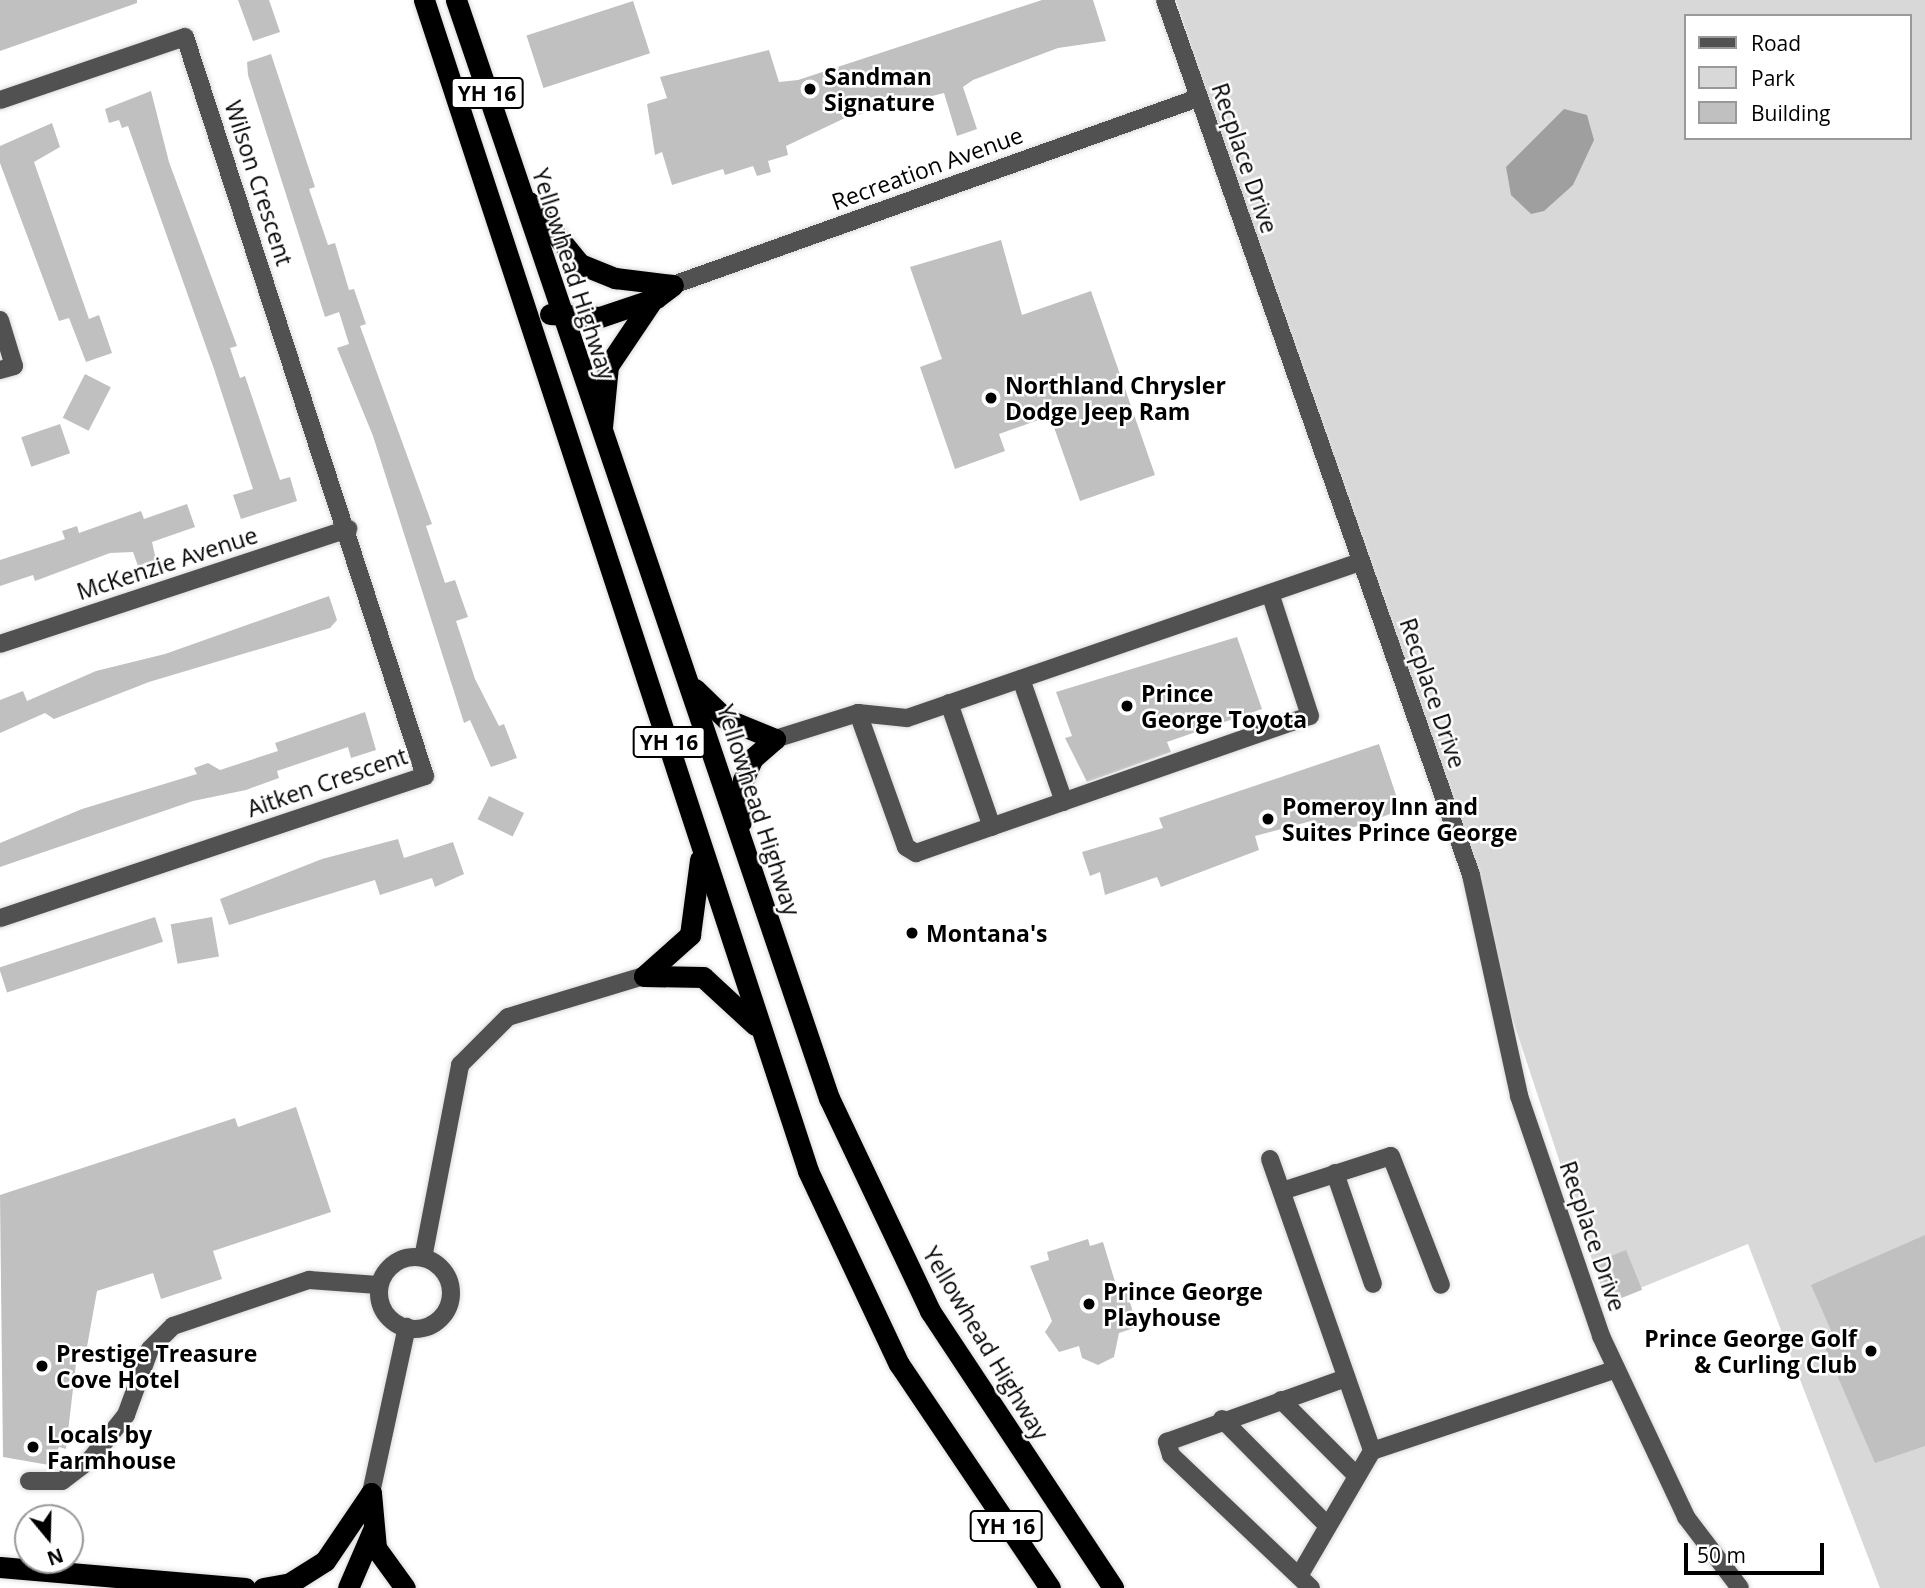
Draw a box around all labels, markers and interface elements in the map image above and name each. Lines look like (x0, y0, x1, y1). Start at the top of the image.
legend (1684, 14, 1911, 140)
text: Road (1751, 29, 1801, 57)
place label: Sandman Signature (824, 62, 935, 116)
text: Park (1751, 64, 1795, 92)
road number: YH 16 (450, 76, 524, 110)
street label: Recplace Drive (1206, 79, 1284, 237)
marker: Sandman Signature (802, 81, 818, 97)
street label: Wilson Crescent (219, 97, 299, 269)
text: Building (1751, 99, 1830, 127)
street label: Recreation Avenue (828, 121, 1026, 215)
street label: Yellowhead Highway (527, 165, 621, 383)
place label: Northland Chrysler Dodge Jeep Ram (1005, 371, 1226, 425)
marker: Northland Chrysler Dodge Jeep Ram (983, 390, 999, 406)
street label: McKenzie Avenue (73, 521, 261, 605)
street label: Recplace Drive (1394, 614, 1472, 772)
place label: Prince George Toyota (1141, 679, 1307, 733)
marker: Prince George Toyota (1119, 698, 1135, 714)
street label: Yellowhead Highway (712, 701, 806, 919)
road number: YH 16 (632, 724, 706, 760)
street label: Aitken Crescent (243, 742, 411, 822)
place label: Pomeroy Inn and Suites Prince George (1282, 792, 1518, 846)
marker: Pomeroy Inn and Suites Prince George (1260, 811, 1276, 827)
place label: Montana's (926, 919, 1047, 947)
marker: Montana's (904, 925, 920, 941)
street label: Recplace Drive (1554, 1157, 1632, 1315)
street label: Yellowhead Highway (917, 1241, 1055, 1445)
place label: Prince George Playhouse (1103, 1277, 1263, 1331)
marker: Prince George Playhouse (1081, 1296, 1097, 1312)
place label: Prince George Golf & Curling Club (1644, 1324, 1857, 1378)
place label: Prestige Treasure Cove Hotel (56, 1339, 257, 1393)
marker: Prince George Golf & Curling Club (1863, 1343, 1879, 1359)
marker: Prestige Treasure Cove Hotel (34, 1358, 50, 1374)
place label: Locals by Farmhouse (47, 1420, 176, 1474)
marker: Locals by Farmhouse (25, 1439, 41, 1455)
north arrow (14, 1504, 84, 1574)
road number: YH 16 (969, 1508, 1043, 1544)
scale bar (1687, 1528, 1827, 1572)
text: 50 m (1697, 1541, 1746, 1569)
text: N (44, 1542, 67, 1572)

